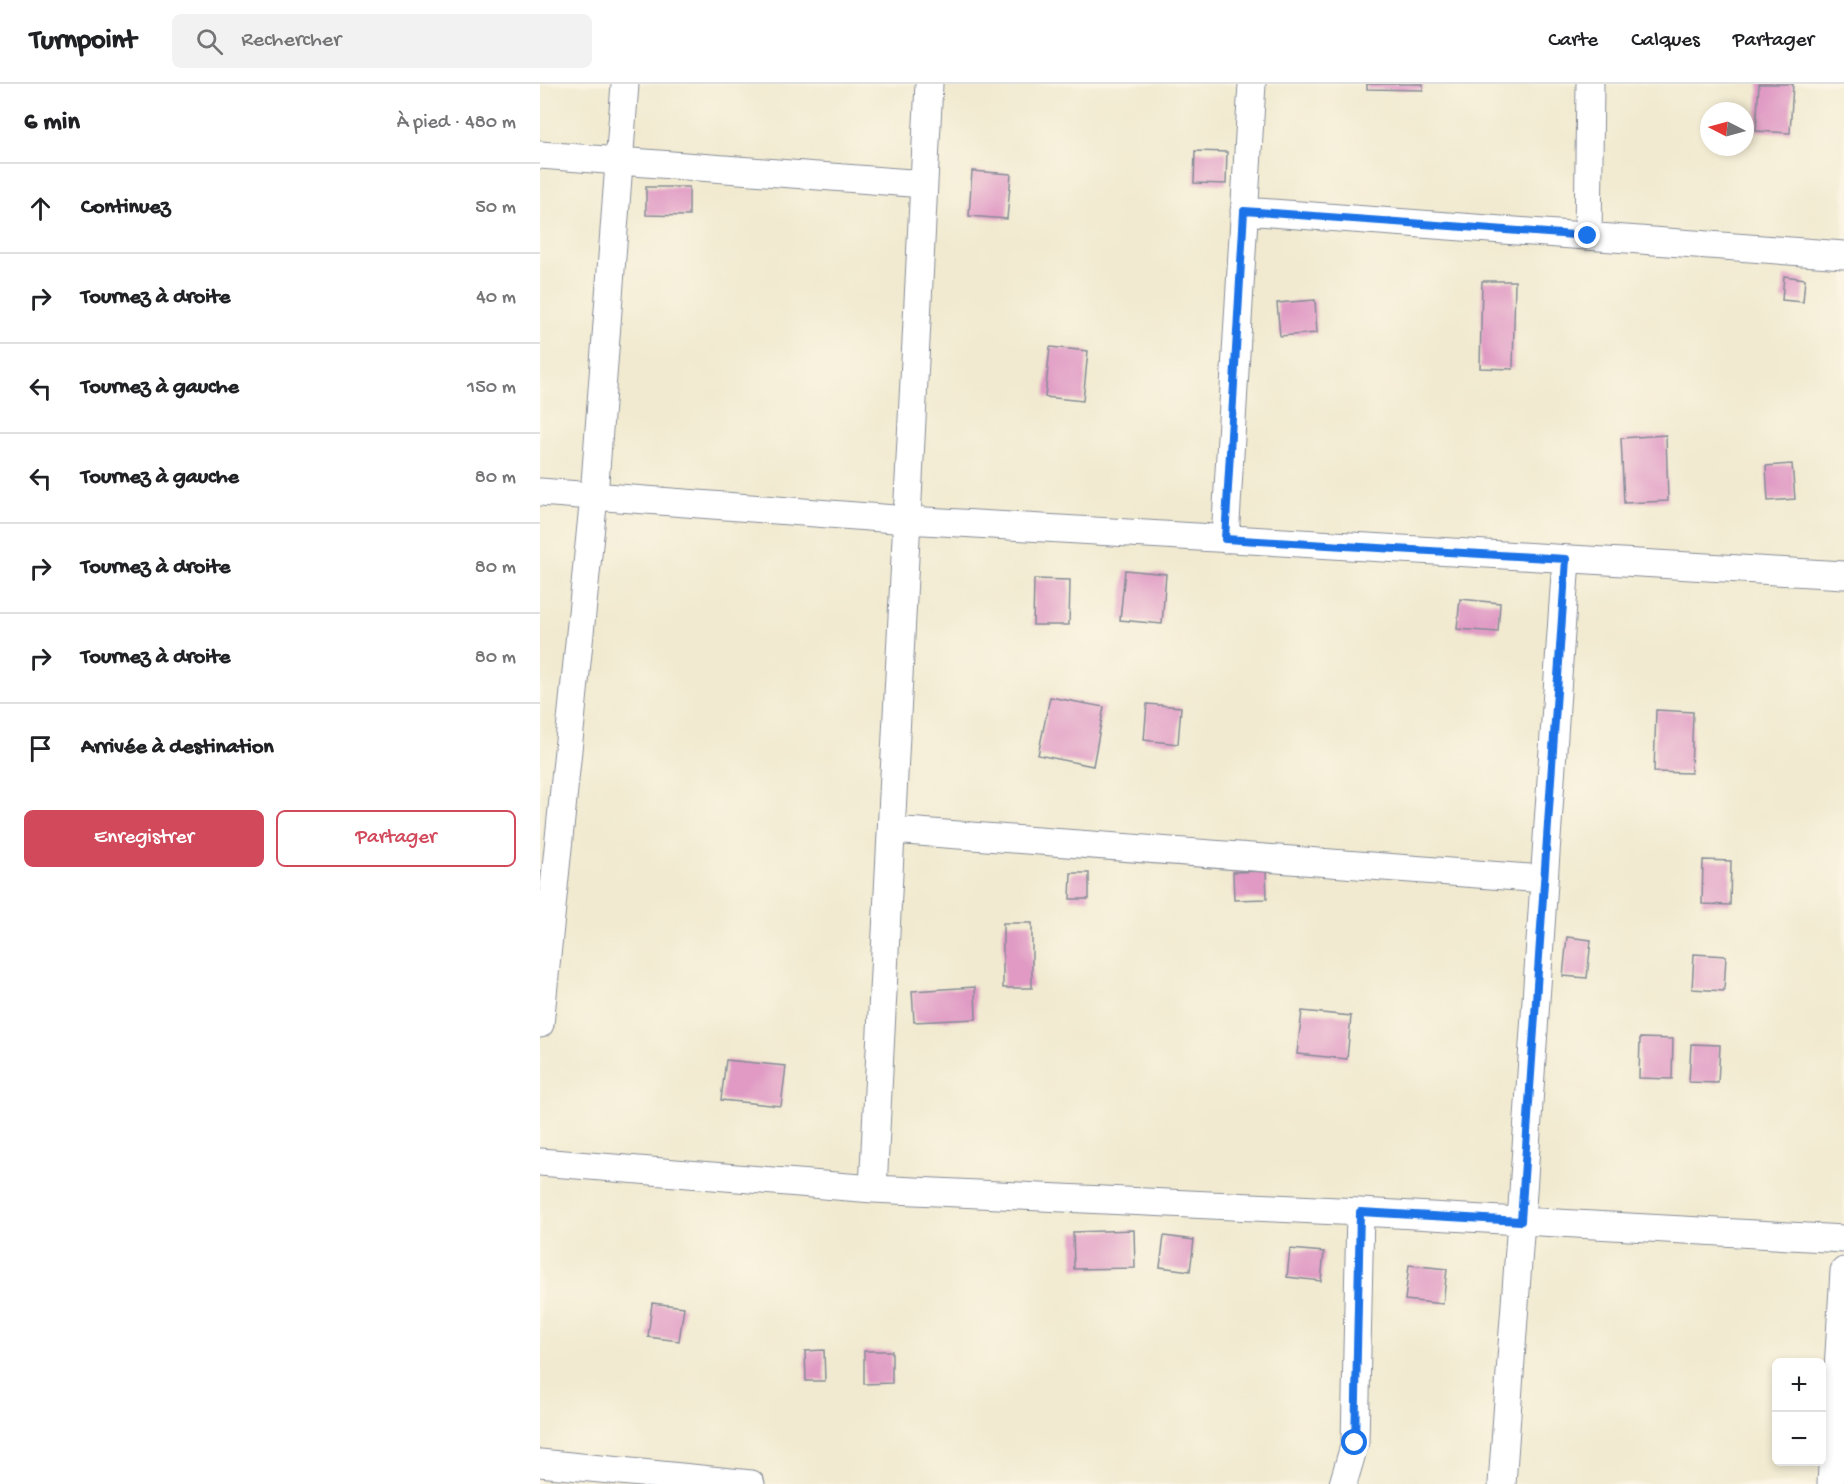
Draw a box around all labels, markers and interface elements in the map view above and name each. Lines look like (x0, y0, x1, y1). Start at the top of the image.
search box (172, 14, 592, 68)
text: Turnpoint (30, 25, 136, 58)
icon: search (193, 25, 226, 58)
text: Rechercher (241, 28, 341, 54)
text: Carte (1548, 29, 1598, 54)
text: Calques (1631, 29, 1700, 54)
text: Partager (1733, 29, 1814, 54)
north arrow (1700, 102, 1754, 156)
text: 6 min (24, 108, 80, 139)
text: À pied · 480 m (397, 112, 516, 135)
icon: ahead (24, 192, 57, 225)
text: Continuez (81, 195, 170, 221)
text: 50 m (475, 197, 516, 220)
route end (1574, 222, 1600, 248)
icon: right (24, 282, 57, 315)
text: Tournez à droite (81, 285, 230, 311)
text: 40 m (476, 287, 516, 310)
icon: left (24, 372, 57, 405)
text: Tournez à gauche (81, 375, 239, 401)
text: 150 m (467, 377, 516, 400)
icon: left (24, 462, 57, 495)
text: Tournez à gauche (81, 465, 239, 491)
text: 80 m (475, 467, 516, 490)
icon: right (24, 552, 57, 585)
text: Tournez à droite (81, 555, 230, 581)
text: 80 m (475, 557, 516, 580)
icon: right (24, 642, 57, 675)
text: Tournez à droite (81, 645, 230, 671)
text: 80 m (475, 647, 516, 670)
icon: arrive (24, 732, 57, 765)
text: Arrivée à destination (81, 735, 274, 761)
button: Enregistrer (24, 810, 264, 867)
button: Partager (276, 810, 516, 867)
map controls (1772, 1358, 1826, 1466)
button: + (1772, 1358, 1826, 1412)
button: − (1772, 1412, 1826, 1466)
route start (1341, 1429, 1367, 1455)

